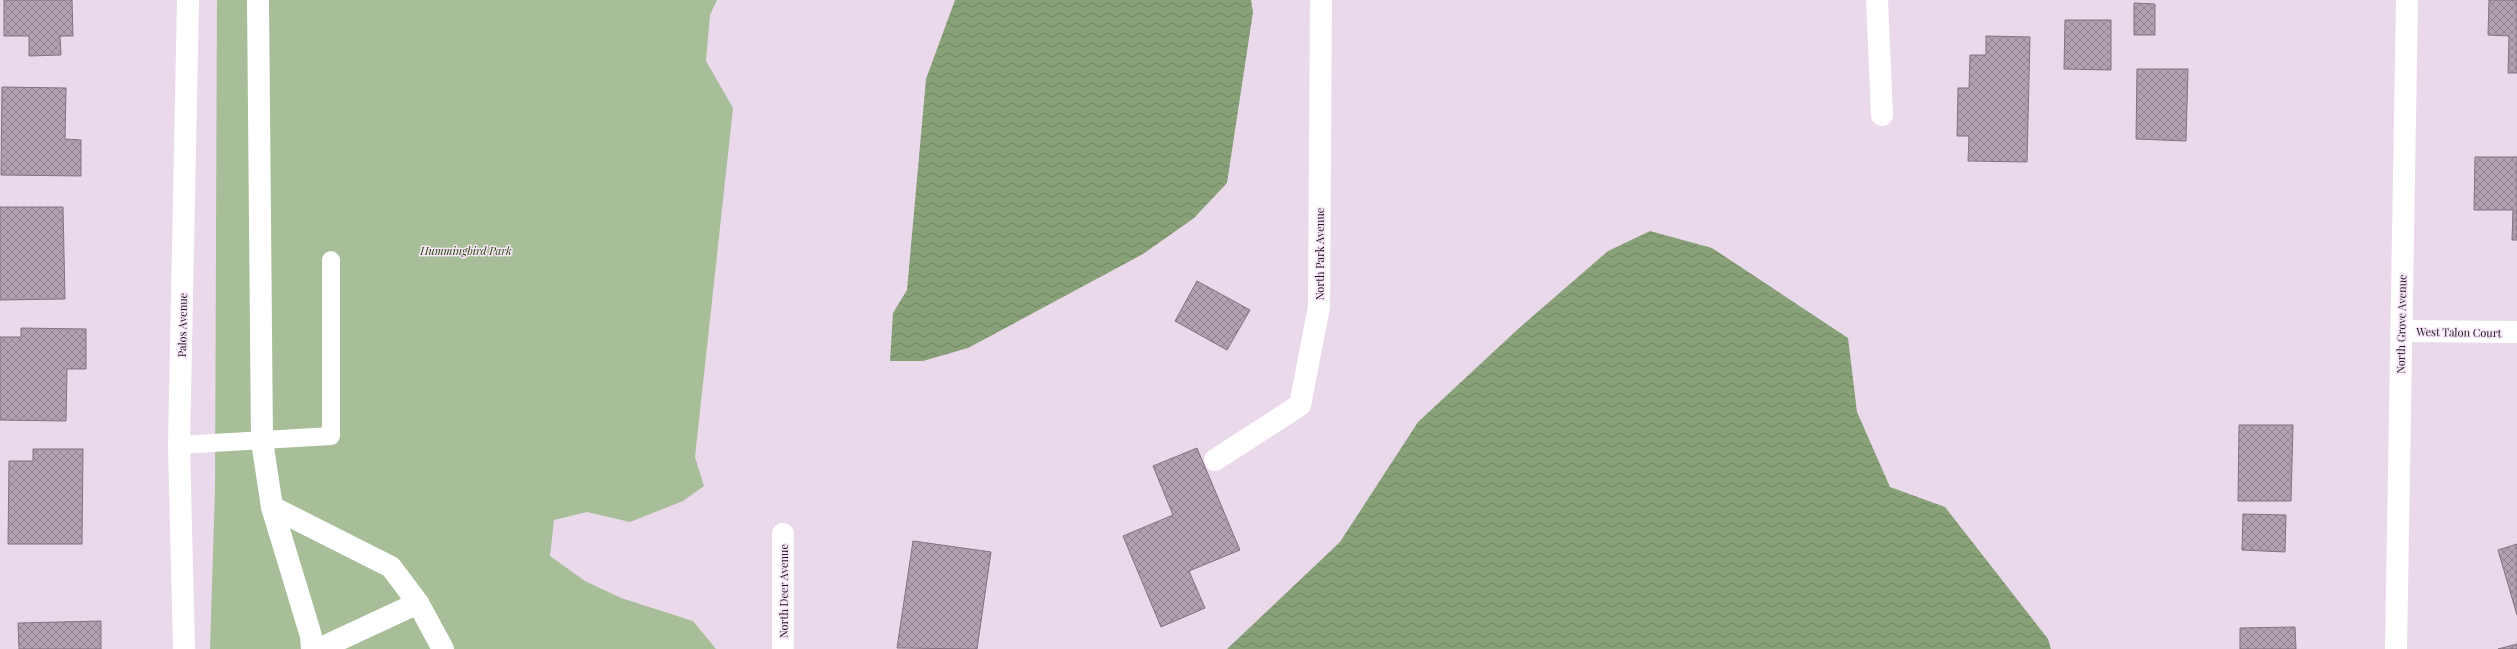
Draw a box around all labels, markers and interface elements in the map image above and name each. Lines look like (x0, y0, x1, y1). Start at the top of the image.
street label: North Park Avenue (1312, 207, 1327, 300)
park label: Hummingbird Park (419, 243, 512, 258)
street label: North Grove Avenue (2393, 274, 2409, 374)
street label: Palos Avenue (174, 292, 190, 357)
street label: West Talon Court (2415, 324, 2502, 340)
street label: North Deer Avenue (776, 544, 791, 638)

